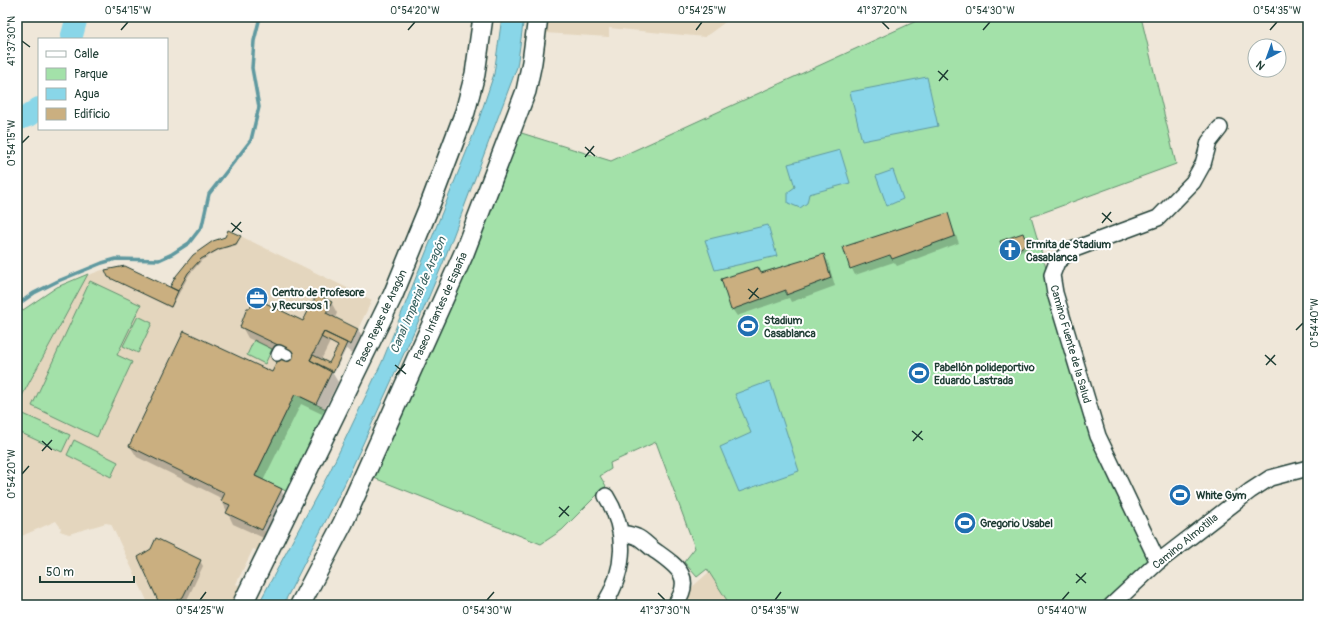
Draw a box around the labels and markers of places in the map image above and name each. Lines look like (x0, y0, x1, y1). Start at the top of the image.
church icon: Ermita de Stadium Casablanca (997, 237, 1023, 263)
place label: Ermita de Stadium Casablanca (1026, 238, 1111, 264)
office icon: Centro de Profesore y Recursos 1 (244, 285, 270, 311)
place label: Centro de Profesore y Recursos 1 (271, 286, 365, 312)
sports icon: Stadium Casablanca (735, 313, 761, 339)
place label: Stadium Casablanca (764, 314, 816, 340)
sports icon: Pabellón polideportivo Eduardo Lastrada (906, 360, 932, 386)
place label: Pabellón polideportivo Eduardo Lastrada (934, 361, 1035, 387)
sports icon: White Gym (1167, 482, 1193, 508)
place label: White Gym (1196, 489, 1247, 502)
sports icon: Gregorio Usabel (952, 510, 978, 536)
place label: Gregorio Usabel (980, 517, 1053, 530)

